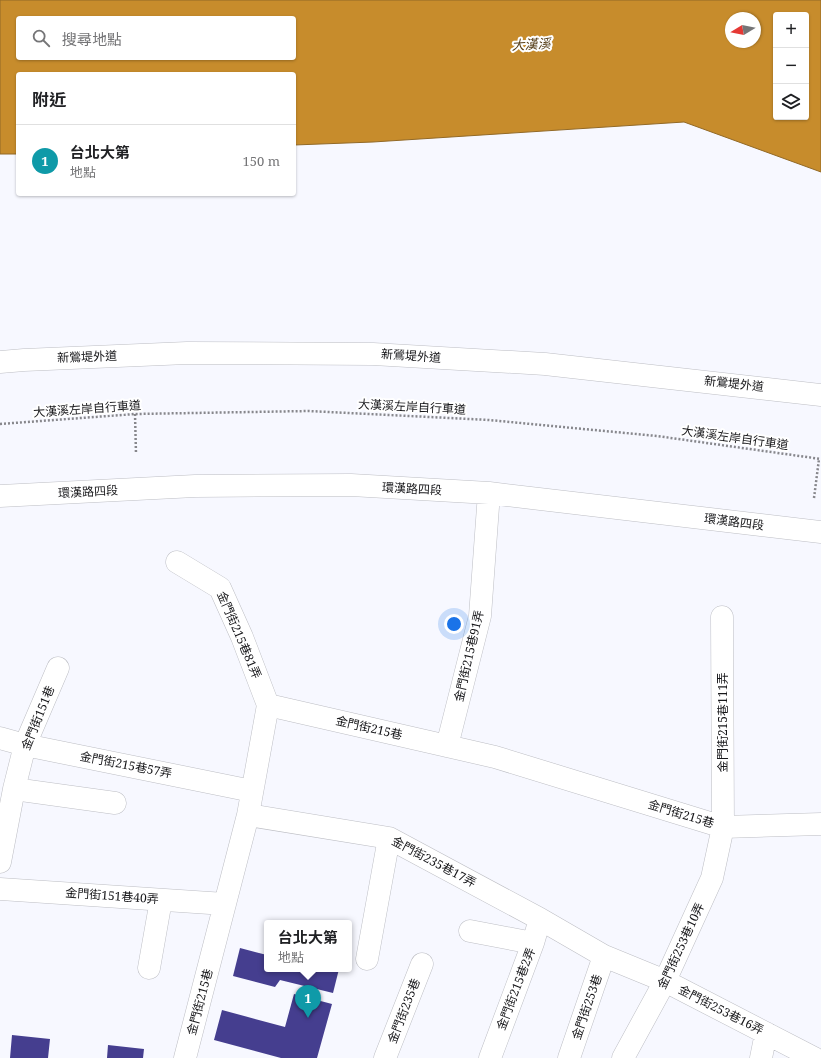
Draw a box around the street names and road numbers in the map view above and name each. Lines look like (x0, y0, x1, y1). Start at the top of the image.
street label: 新鶯堤外道 (381, 345, 442, 366)
street label: 新鶯堤外道 (57, 347, 117, 366)
street label: 新鶯堤外道 (703, 372, 765, 395)
street label: 大漢溪左岸自行車道 (358, 395, 466, 418)
street label: 大漢溪左岸自行車道 (32, 396, 141, 421)
street label: 大漢溪左岸自行車道 (680, 422, 790, 453)
street label: 環漢路四段 (382, 478, 442, 499)
street label: 環漢路四段 (58, 481, 118, 502)
street label: 環漢路四段 (703, 509, 765, 534)
street label: 金門街215巷81弄 (213, 588, 266, 681)
street label: 金門街215巷91弄 (450, 608, 487, 703)
street label: 金門街215巷111弄 (714, 672, 731, 772)
street label: 金門街151巷 (17, 683, 58, 753)
street label: 金門街215巷 (334, 712, 404, 743)
street label: 金門街215巷57弄 (79, 747, 174, 782)
street label: 金門街215巷 (646, 795, 716, 832)
street label: 金門街235巷17弄 (389, 832, 480, 891)
street label: 金門街151巷40弄 (65, 884, 159, 907)
street label: 金門街253巷10弄 (653, 900, 708, 992)
street label: 金門街215巷2弄 (492, 945, 539, 1032)
street label: 金門街215巷 (182, 967, 217, 1037)
street label: 金門街253巷 (567, 972, 606, 1042)
street label: 金門街235巷 (383, 976, 424, 1046)
street label: 金門街253巷16弄 (676, 981, 767, 1038)

